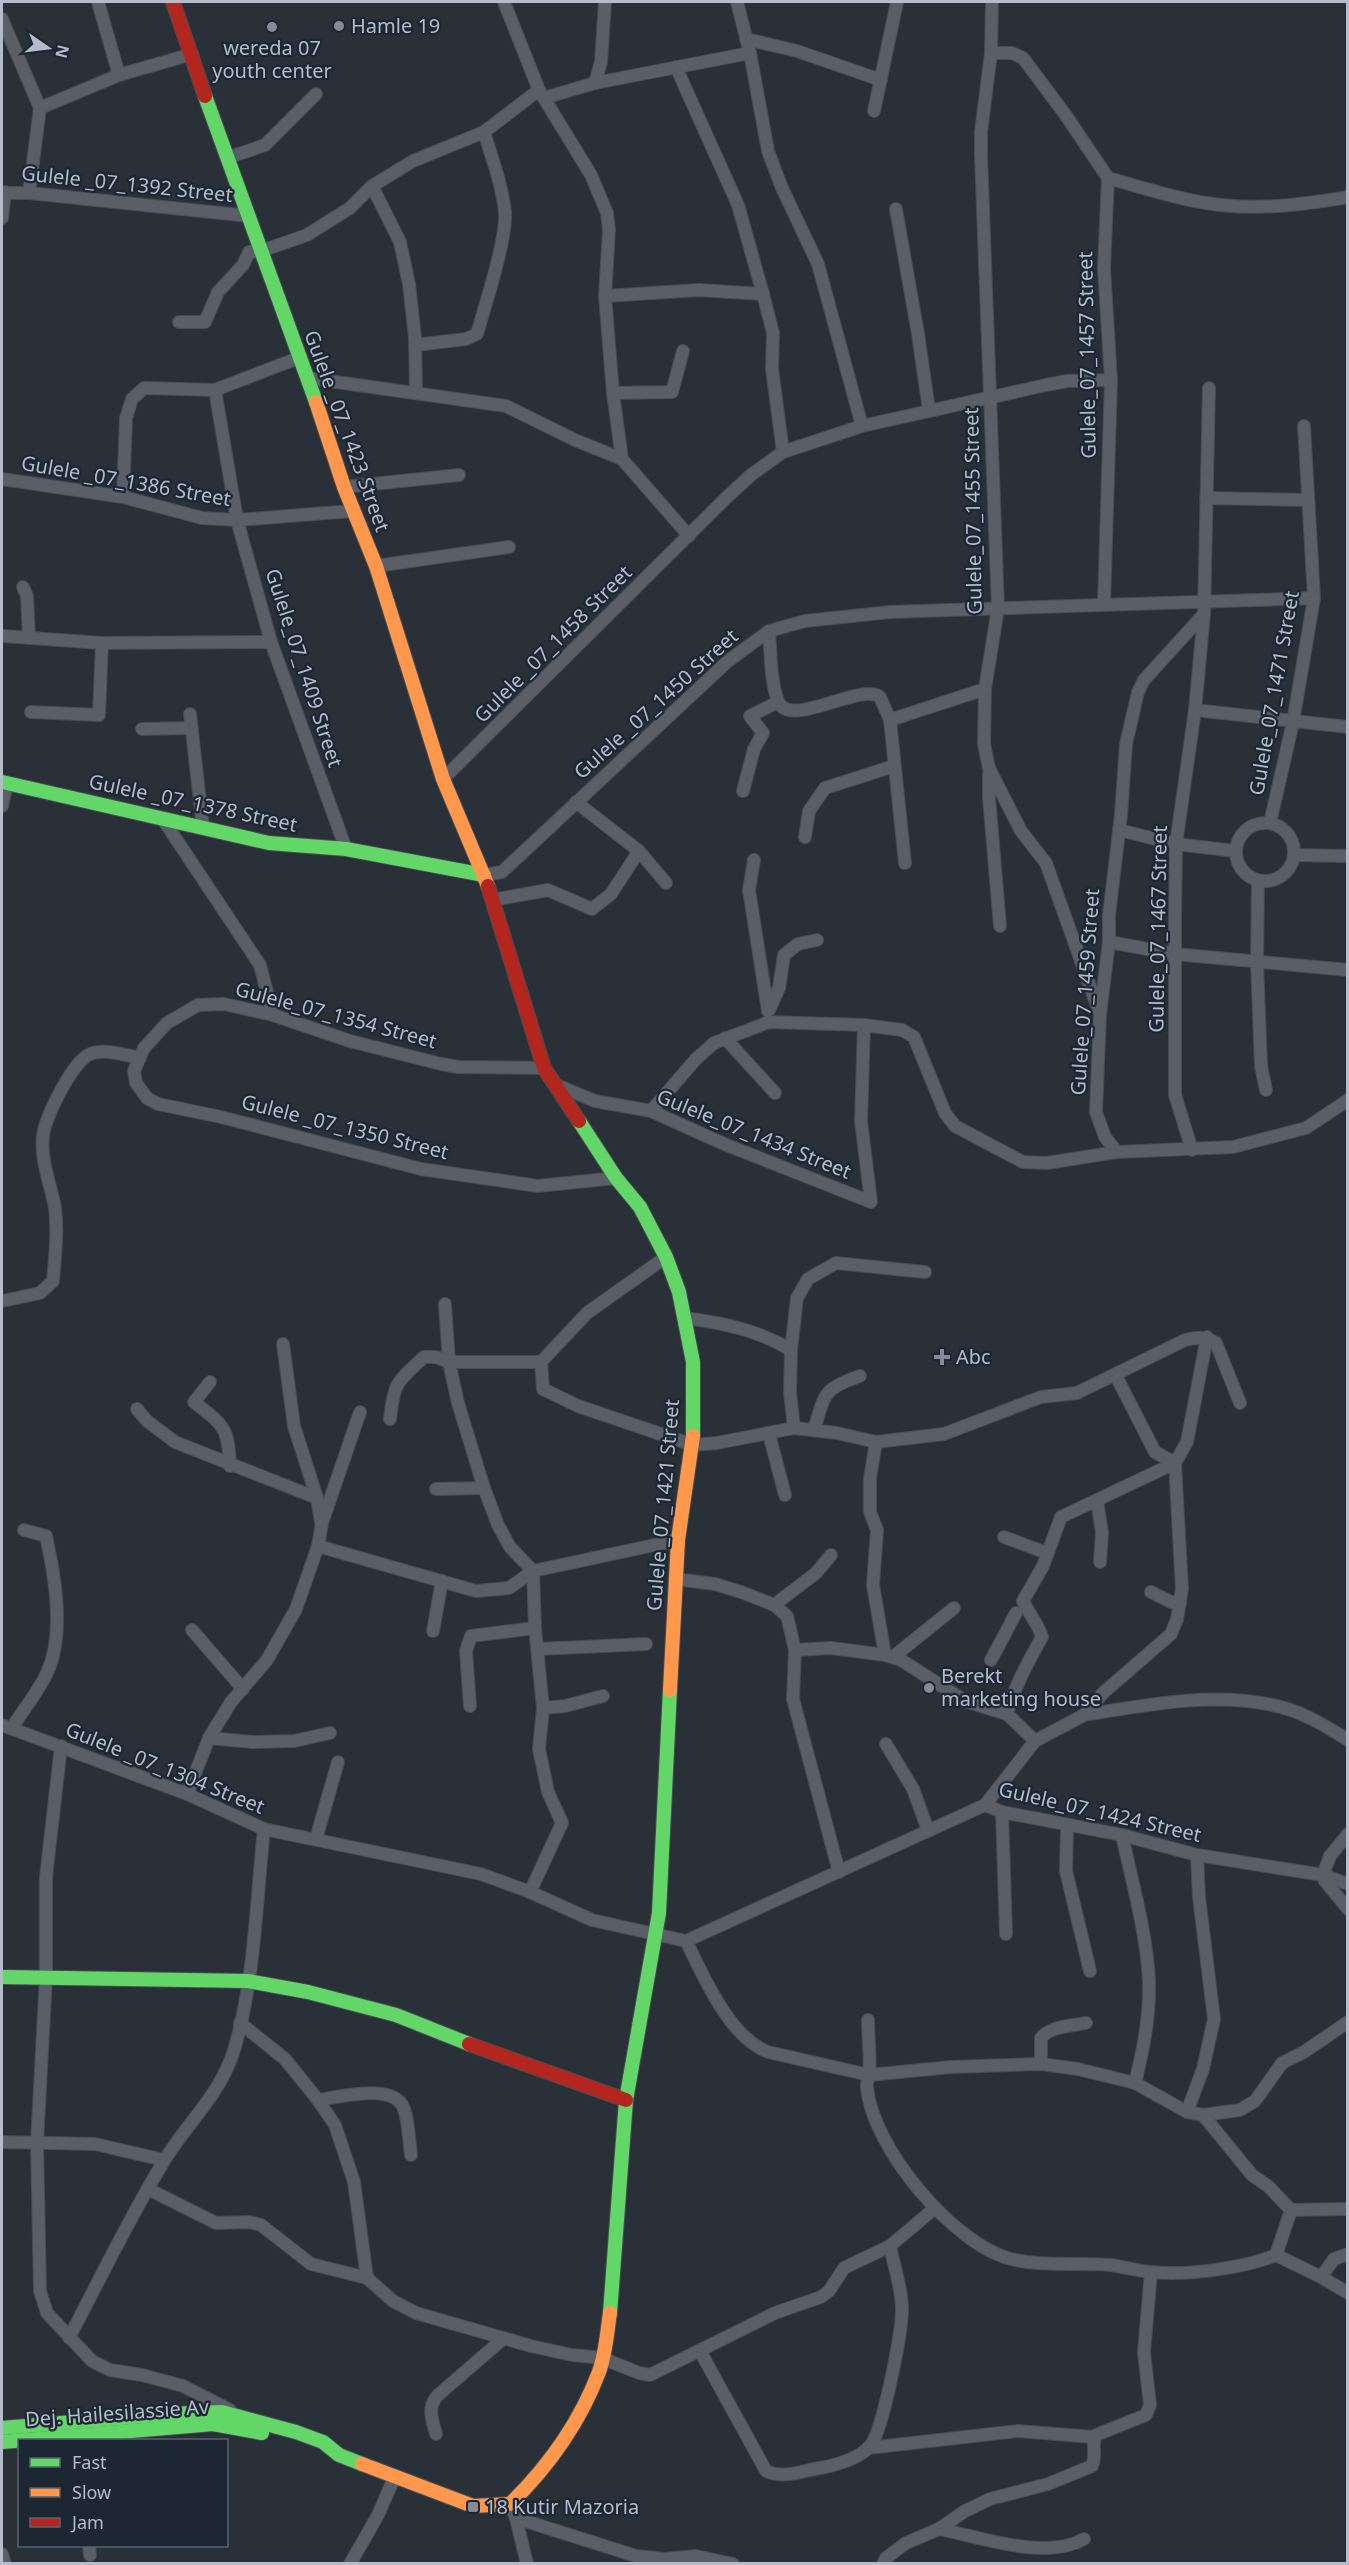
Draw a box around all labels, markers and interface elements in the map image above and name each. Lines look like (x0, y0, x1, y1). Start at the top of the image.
place label: Hamle 19 (351, 12, 440, 39)
north arrow (18, 18, 78, 78)
marker: Hamle 19 (332, 19, 346, 33)
marker: wereda 07 youth center (265, 20, 279, 34)
place label: wereda 07 youth center (212, 34, 332, 84)
text: N (50, 43, 75, 61)
street label: Gulele _07_1392 Street (20, 159, 234, 208)
street label: Gulele_07_1457 Street (1071, 251, 1102, 459)
street label: Gulele _07_1423 Street (298, 326, 396, 535)
street label: Gulele_07_1455 Street (957, 407, 988, 615)
street label: Gulele _07_1386 Street (19, 449, 233, 512)
street label: Gulele _07_1458 Street (468, 559, 637, 728)
street label: Gulele_07_1409 Street (260, 565, 349, 771)
street label: Gulele_07_1471 Street (1242, 589, 1305, 797)
street label: Gulele _07_1450 Street (568, 623, 744, 785)
street label: Gulele _07_1378 Street (86, 767, 300, 838)
street label: Gulele_07_1467 Street (1142, 825, 1173, 1033)
street label: Gulele_07_1459 Street (1064, 888, 1105, 1096)
street label: Gulele_07_1354 Street (233, 975, 440, 1054)
street label: Gulele_07_1434 Street (653, 1082, 855, 1185)
street label: Gulele _07_1350 Street (239, 1088, 451, 1165)
place label: Abc (956, 1343, 991, 1370)
marker: Abc (933, 1348, 951, 1366)
street label: Gulele _07_1421 Street (640, 1398, 685, 1612)
place label: Berekt marketing house (941, 1662, 1101, 1712)
marker: Berekt marketing house (922, 1681, 936, 1695)
street label: Gulele _07_1304 Street (62, 1715, 269, 1820)
street label: Gulele_07_1424 Street (996, 1775, 1204, 1848)
street label: Dej. Hailesilassie Av (24, 2393, 211, 2432)
legend (18, 2439, 228, 2547)
text: Fast (72, 2450, 107, 2474)
text: Slow (72, 2480, 111, 2504)
place label: 18 Kutir Mazoria (485, 2493, 639, 2520)
marker: 18 Kutir Mazoria (466, 2500, 480, 2514)
text: Jam (70, 2510, 104, 2534)

